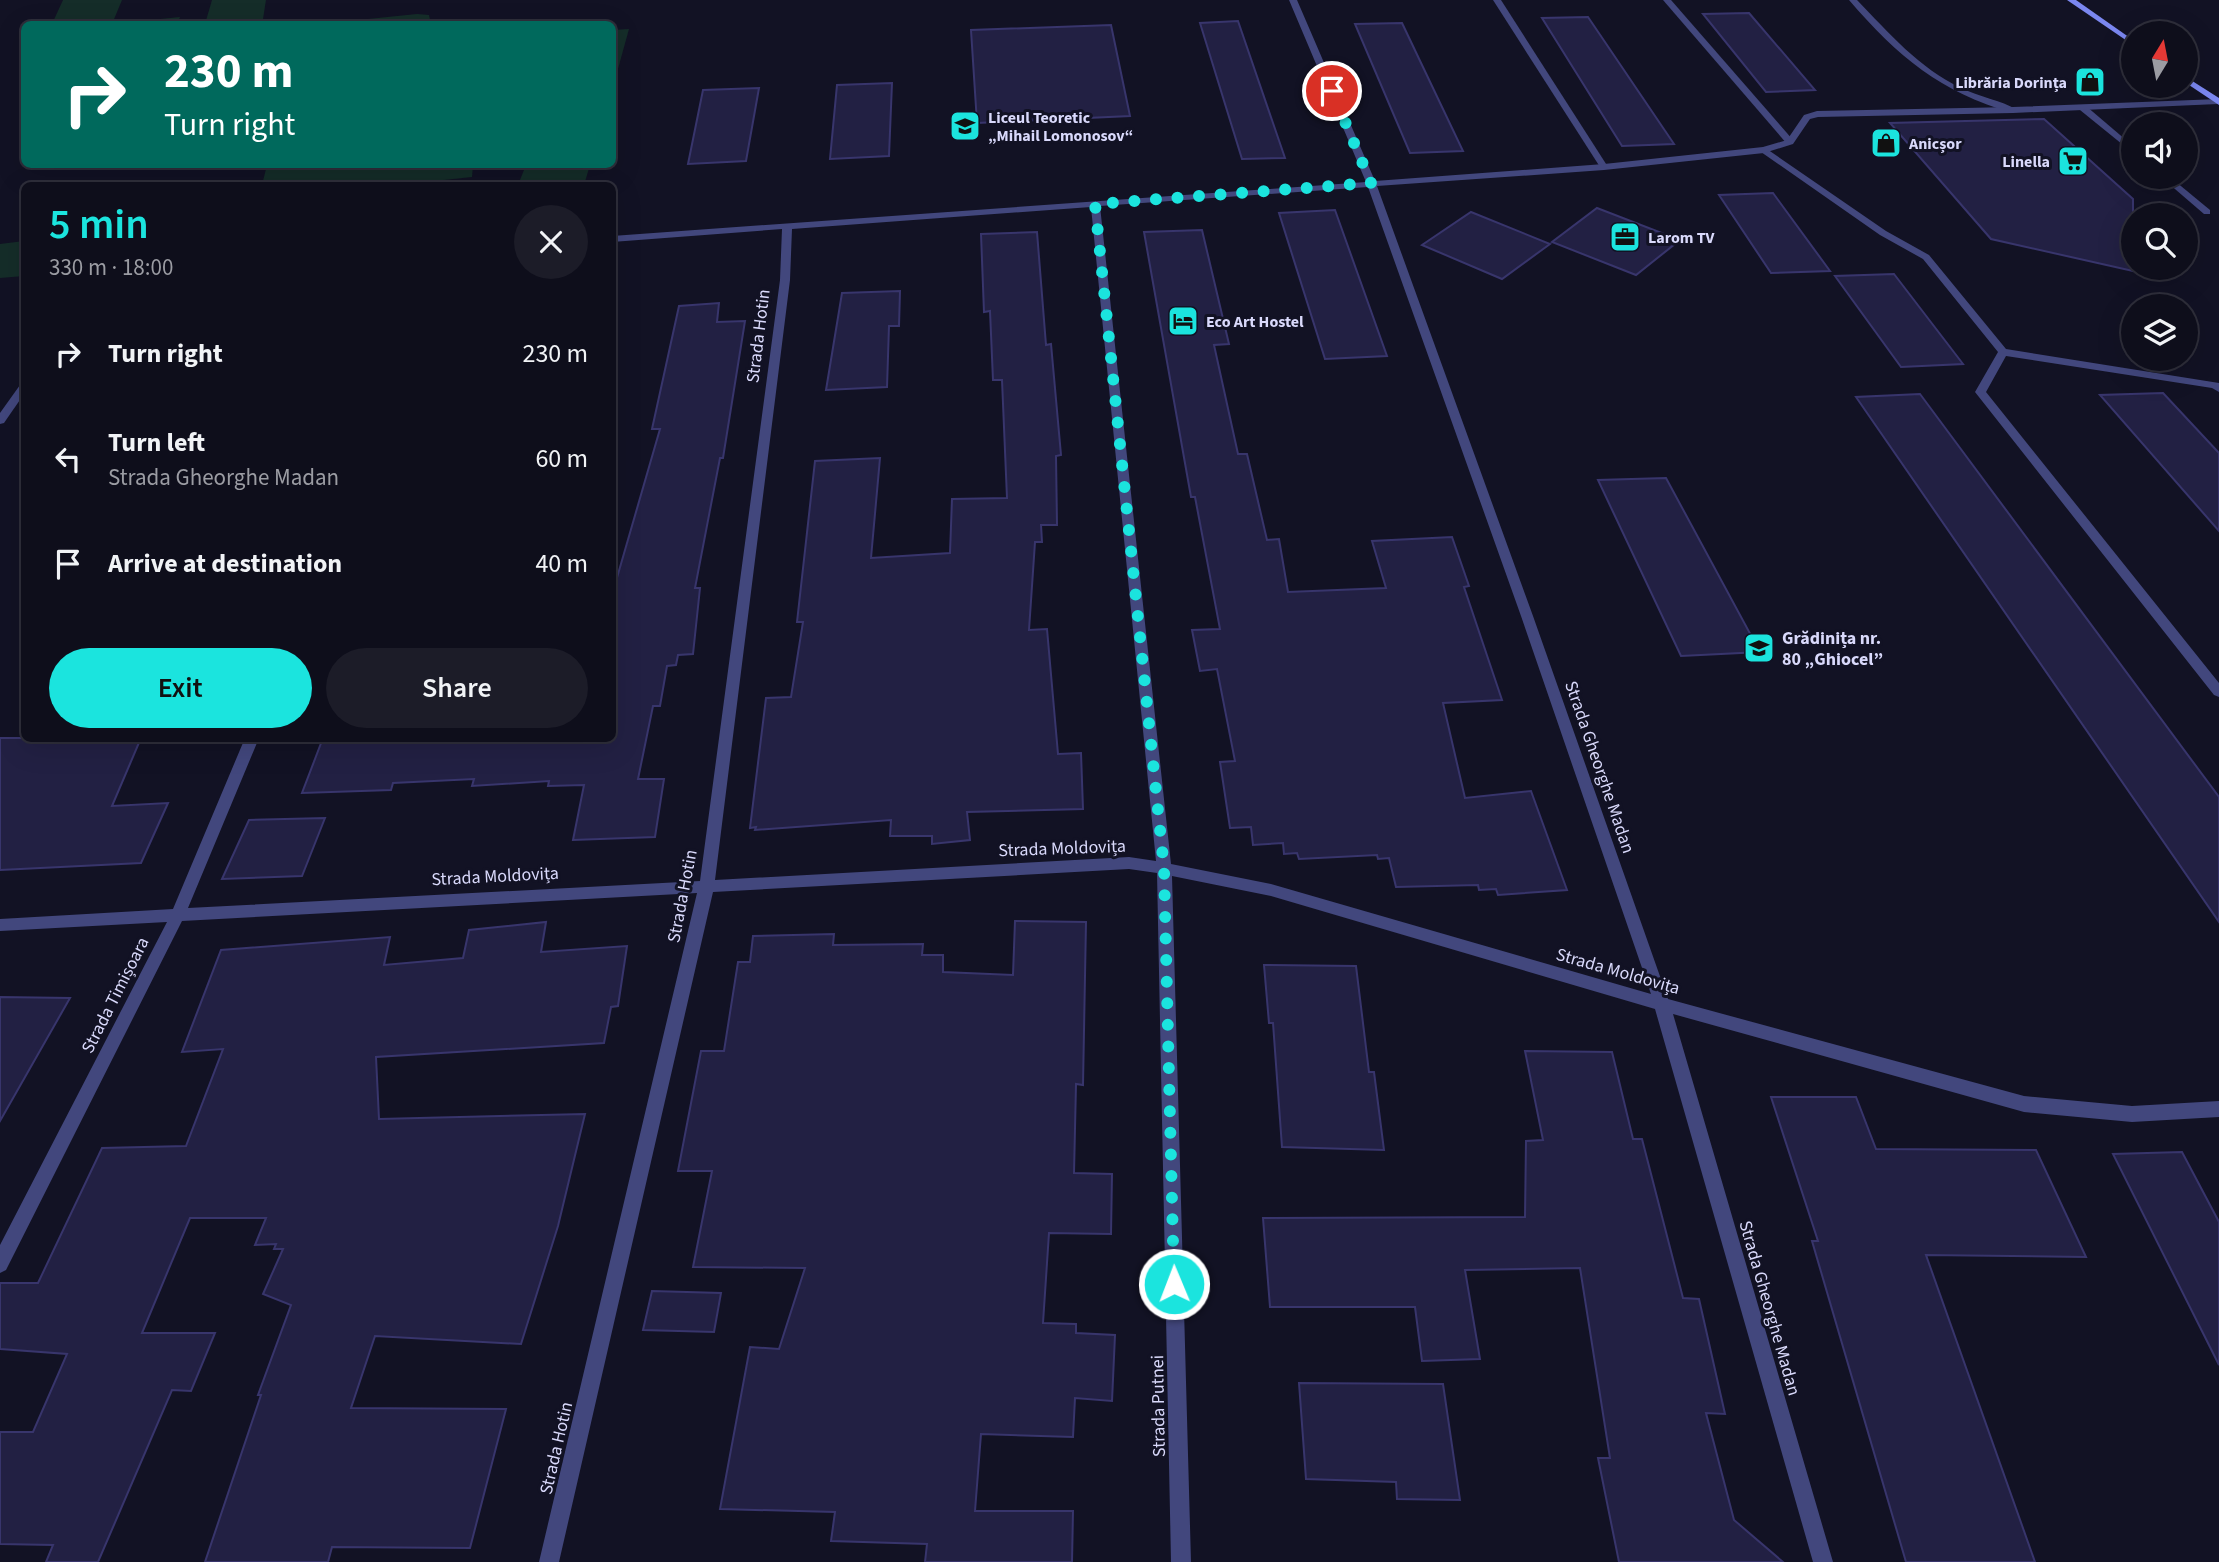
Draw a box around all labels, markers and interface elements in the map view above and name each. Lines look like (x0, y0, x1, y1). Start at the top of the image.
north arrow (2121, 21, 2198, 98)
map controls (2121, 21, 2198, 371)
text: 230 m (164, 37, 293, 107)
icon: right (49, 49, 140, 140)
pin (1302, 61, 1362, 121)
shop icon: Librăria Dorința (2073, 65, 2107, 99)
icon: arrive (1313, 72, 1351, 110)
place label: Librăria Dorința (1955, 72, 2067, 94)
text: Turn right (164, 102, 295, 148)
place label: Liceul Teoretic „Mihail Lomonosov“ (988, 107, 1133, 147)
school or university icon: Liceul Teoretic „Mihail Lomonosov“ (948, 109, 982, 143)
button: sound (2121, 112, 2198, 189)
shop icon: Anicșor (1869, 126, 1903, 160)
place label: Anicșor (1908, 133, 1962, 155)
supermarket icon: Linella (2056, 144, 2090, 178)
place label: Linella (2002, 151, 2050, 173)
text: 5 min (49, 195, 149, 255)
button: search (2121, 203, 2198, 280)
button: close (514, 205, 588, 279)
office icon: Larom TV (1608, 220, 1642, 254)
place label: Larom TV (1648, 227, 1716, 249)
text: 330 m · 18:00 (49, 251, 173, 284)
street label: Strada Hotin (740, 288, 777, 384)
button: layers (2121, 294, 2198, 371)
hotel icon: Eco Art Hostel (1166, 304, 1200, 338)
place label: Eco Art Hostel (1206, 311, 1304, 333)
icon: right (49, 335, 87, 373)
text: Turn right (108, 335, 223, 372)
text: 230 m (522, 335, 588, 372)
text: Turn left (108, 424, 205, 461)
icon: left (49, 440, 87, 478)
text: 60 m (535, 440, 588, 477)
text: Strada Gheorghe Madan (108, 461, 339, 494)
icon: arrive (49, 545, 87, 583)
text: Arrive at destination (108, 545, 342, 582)
text: 40 m (535, 545, 588, 582)
place label: Grădinița nr. 80 „Ghiocel” (1782, 626, 1883, 672)
school or university icon: Grădinița nr. 80 „Ghiocel” (1742, 631, 1776, 665)
button: Exit (49, 648, 312, 728)
button: Share (326, 648, 588, 728)
street label: Strada Gheorghe Madan (1558, 678, 1641, 857)
street label: Strada Moldovița (998, 834, 1126, 863)
street label: Strada Hotin (661, 847, 704, 945)
street label: Strada Moldovița (431, 861, 559, 892)
street label: Strada Timișoara (75, 933, 155, 1058)
street label: Strada Moldovița (1553, 942, 1683, 1001)
street label: Strada Gheorghe Madan (1733, 1218, 1806, 1399)
position arrow (1137, 1247, 1211, 1321)
street label: Strada Putnei (1145, 1355, 1172, 1457)
street label: Strada Hotin (534, 1399, 579, 1497)

